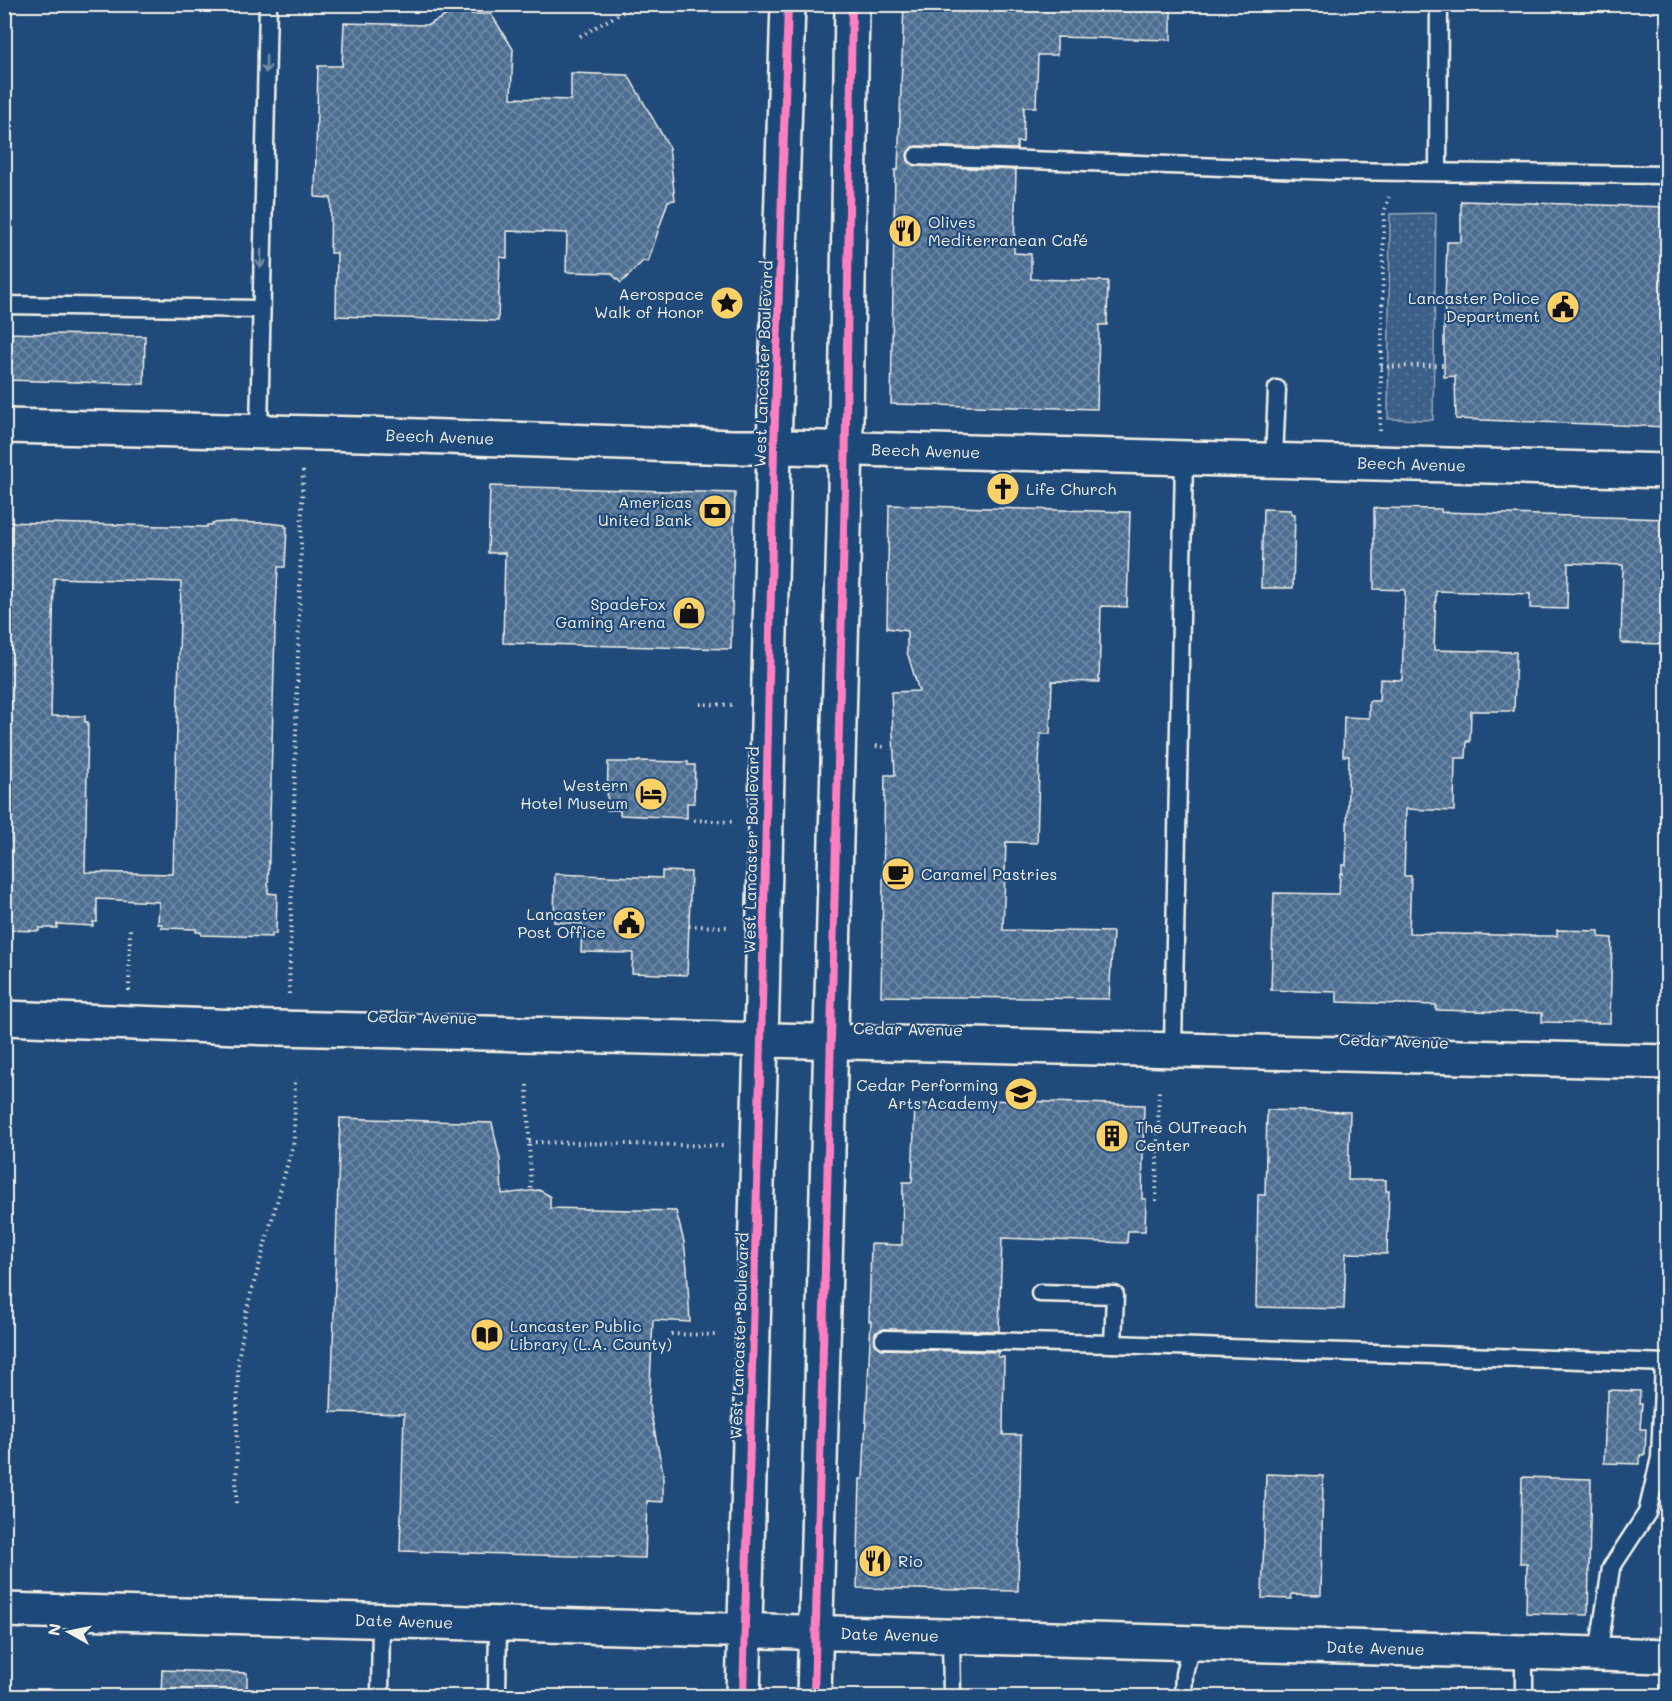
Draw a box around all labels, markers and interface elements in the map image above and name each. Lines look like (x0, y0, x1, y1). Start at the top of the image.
one-way arrow (260, 53, 272, 73)
place label: Olives Mediterranean Café (928, 211, 1088, 250)
restaurant icon: Olives Mediterranean Café (887, 213, 923, 249)
one-way arrow (256, 248, 267, 268)
street label: West Lancaster Boulevard (748, 260, 777, 468)
place label: Aerospace Walk of Honor (594, 283, 704, 322)
place icon: Aerospace Walk of Honor (709, 285, 745, 321)
place label: Lancaster Police Department (1408, 287, 1540, 326)
public building icon: Lancaster Police Department (1545, 289, 1581, 325)
street label: Beech Avenue (385, 424, 495, 449)
street label: Beech Avenue (871, 438, 980, 462)
street label: Beech Avenue (1357, 452, 1466, 475)
church icon: Life Church (985, 471, 1021, 507)
place label: Life Church (1026, 478, 1116, 499)
place label: Americas United Bank (598, 491, 692, 530)
bank icon: Americas United Bank (697, 493, 733, 529)
place label: SpadeFox Gaming Arena (555, 593, 666, 632)
shop icon: SpadeFox Gaming Arena (671, 595, 707, 631)
street label: West Lancaster Boulevard (738, 746, 763, 954)
place label: Western Hotel Museum (520, 774, 628, 813)
hotel icon: Western Hotel Museum (633, 776, 669, 812)
cafe icon: Caramel Pastries (880, 856, 916, 892)
place label: Caramel Pastries (921, 863, 1057, 884)
place label: Lancaster Post Office (517, 903, 606, 942)
public building icon: Lancaster Post Office (611, 905, 647, 941)
street label: Cedar Avenue (367, 1005, 477, 1028)
street label: Cedar Avenue (853, 1017, 963, 1040)
street label: Cedar Avenue (1339, 1028, 1449, 1053)
place label: Cedar Performing Arts Academy (856, 1074, 998, 1113)
school or university icon: Cedar Performing Arts Academy (1003, 1076, 1039, 1112)
place label: The OUTreach Center (1135, 1116, 1247, 1155)
building icon: The OUTreach Center (1094, 1118, 1130, 1154)
street label: West Lancaster Boulevard (724, 1232, 753, 1440)
place label: Lancaster Public Library (L.A. County) (510, 1315, 672, 1354)
library icon: Lancaster Public Library (L.A. County) (469, 1317, 505, 1353)
restaurant icon: Rio (857, 1543, 893, 1579)
place label: Rio (898, 1550, 923, 1571)
north arrow (39, 1602, 99, 1662)
street label: Date Avenue (354, 1609, 453, 1632)
text: N (42, 1622, 65, 1637)
street label: Date Avenue (840, 1622, 939, 1646)
street label: Date Avenue (1326, 1636, 1425, 1659)

